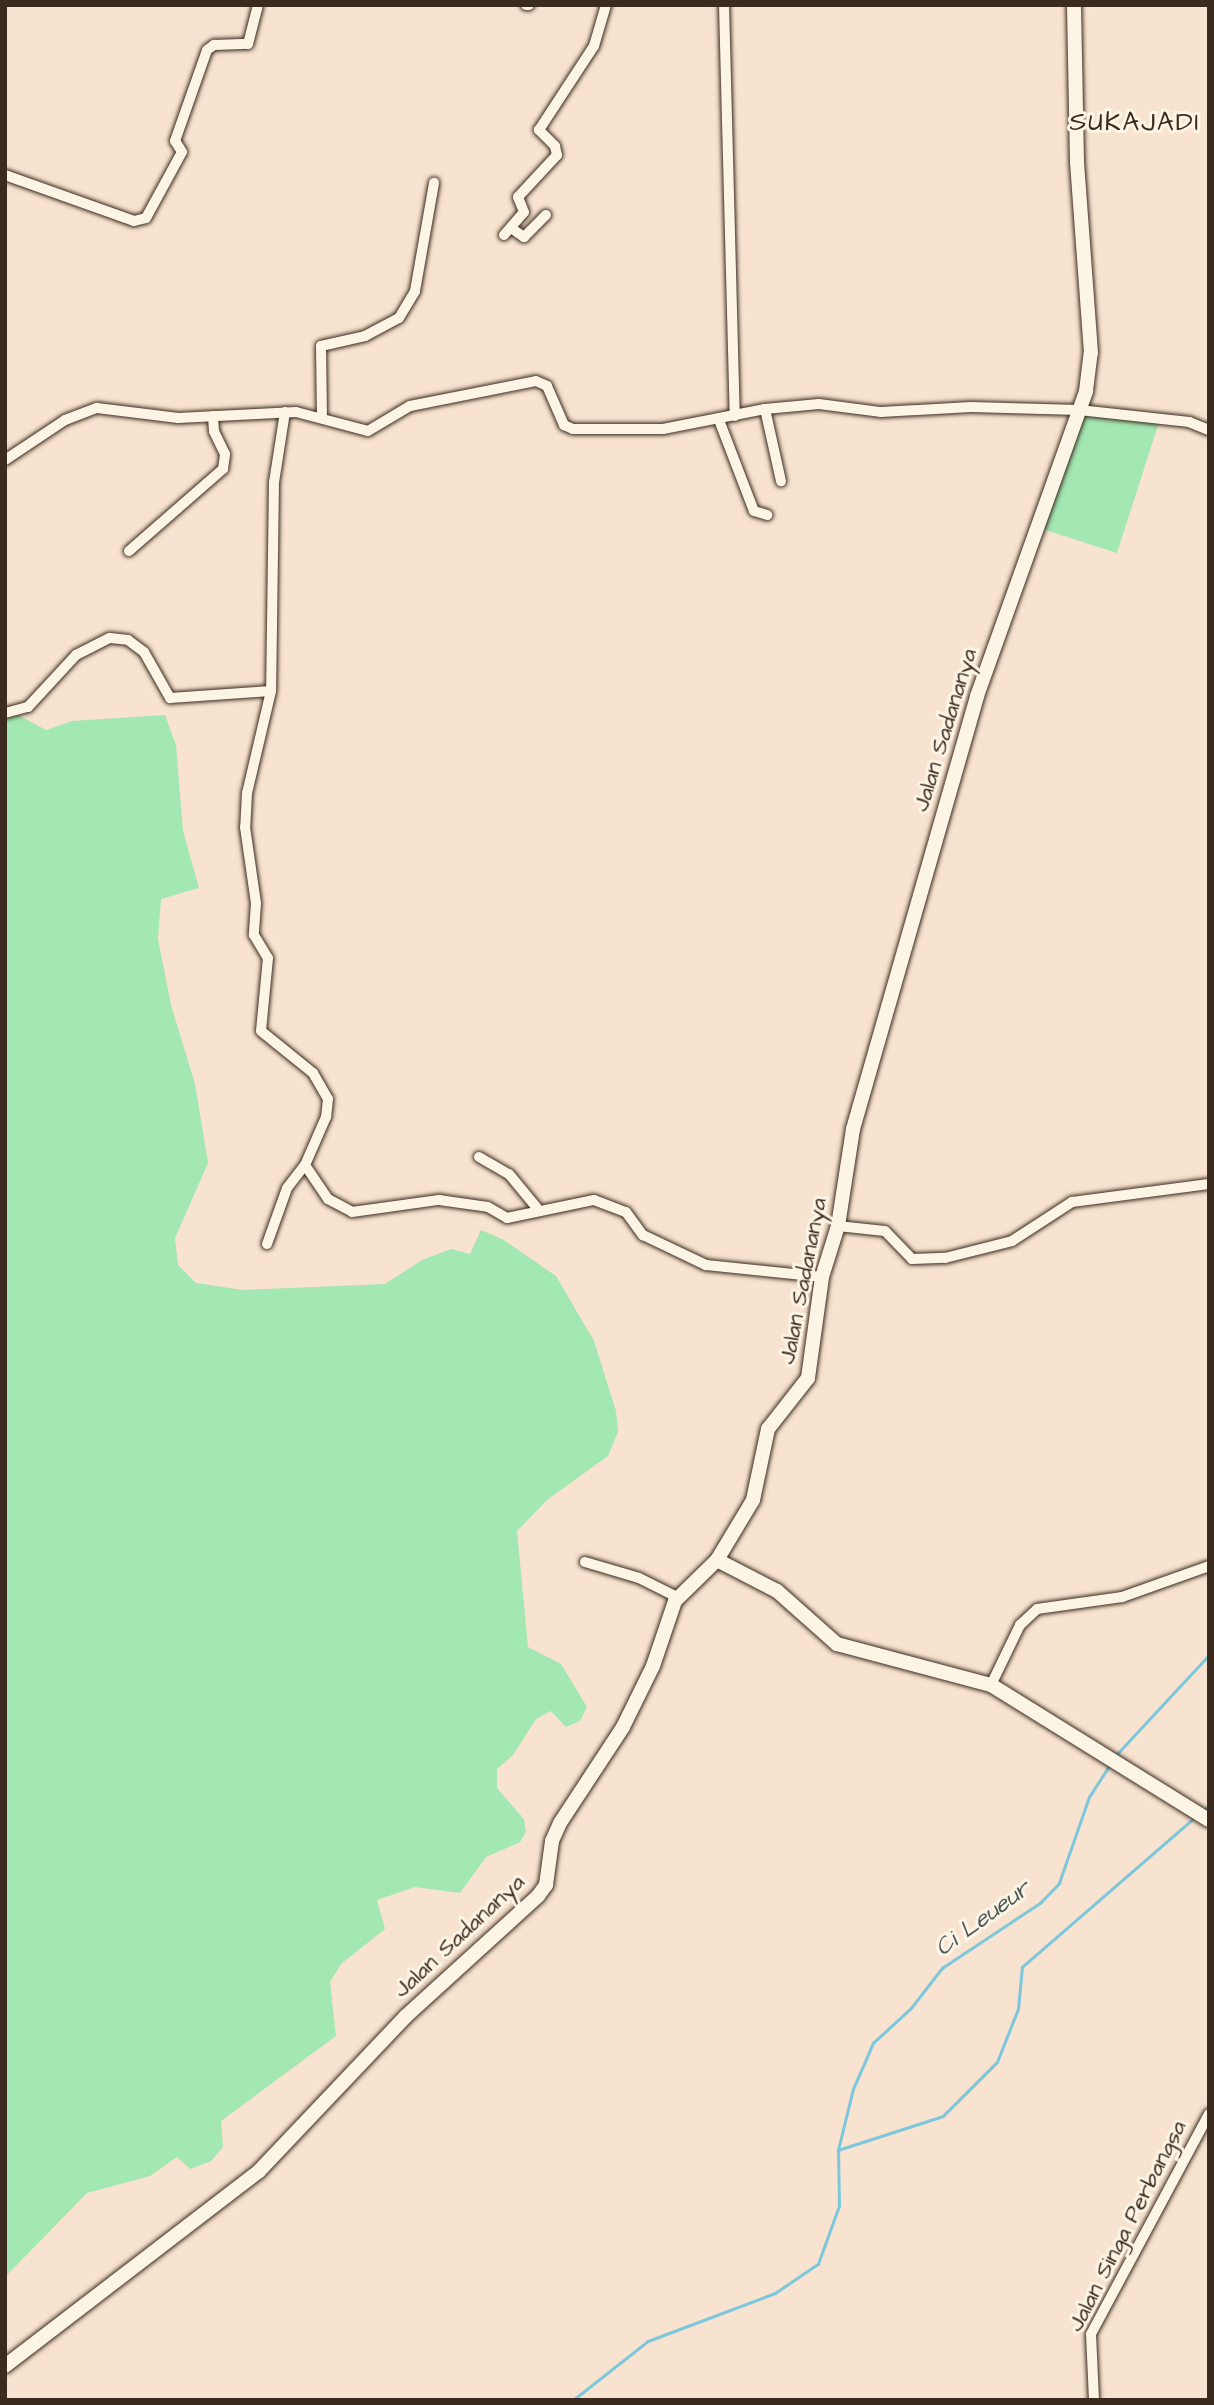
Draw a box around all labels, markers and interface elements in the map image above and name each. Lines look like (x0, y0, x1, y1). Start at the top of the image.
district label: SUKAJADI (1071, 107, 1199, 139)
street label: Jalan Sadananya (907, 645, 983, 815)
street label: Jalan Sadananya (773, 1195, 833, 1367)
street label: Jalan Sadananya (388, 1868, 530, 2004)
water label: Ci Leueur (930, 1875, 1036, 1963)
street label: Jalan Singa Perbangsa (1062, 2116, 1192, 2336)

